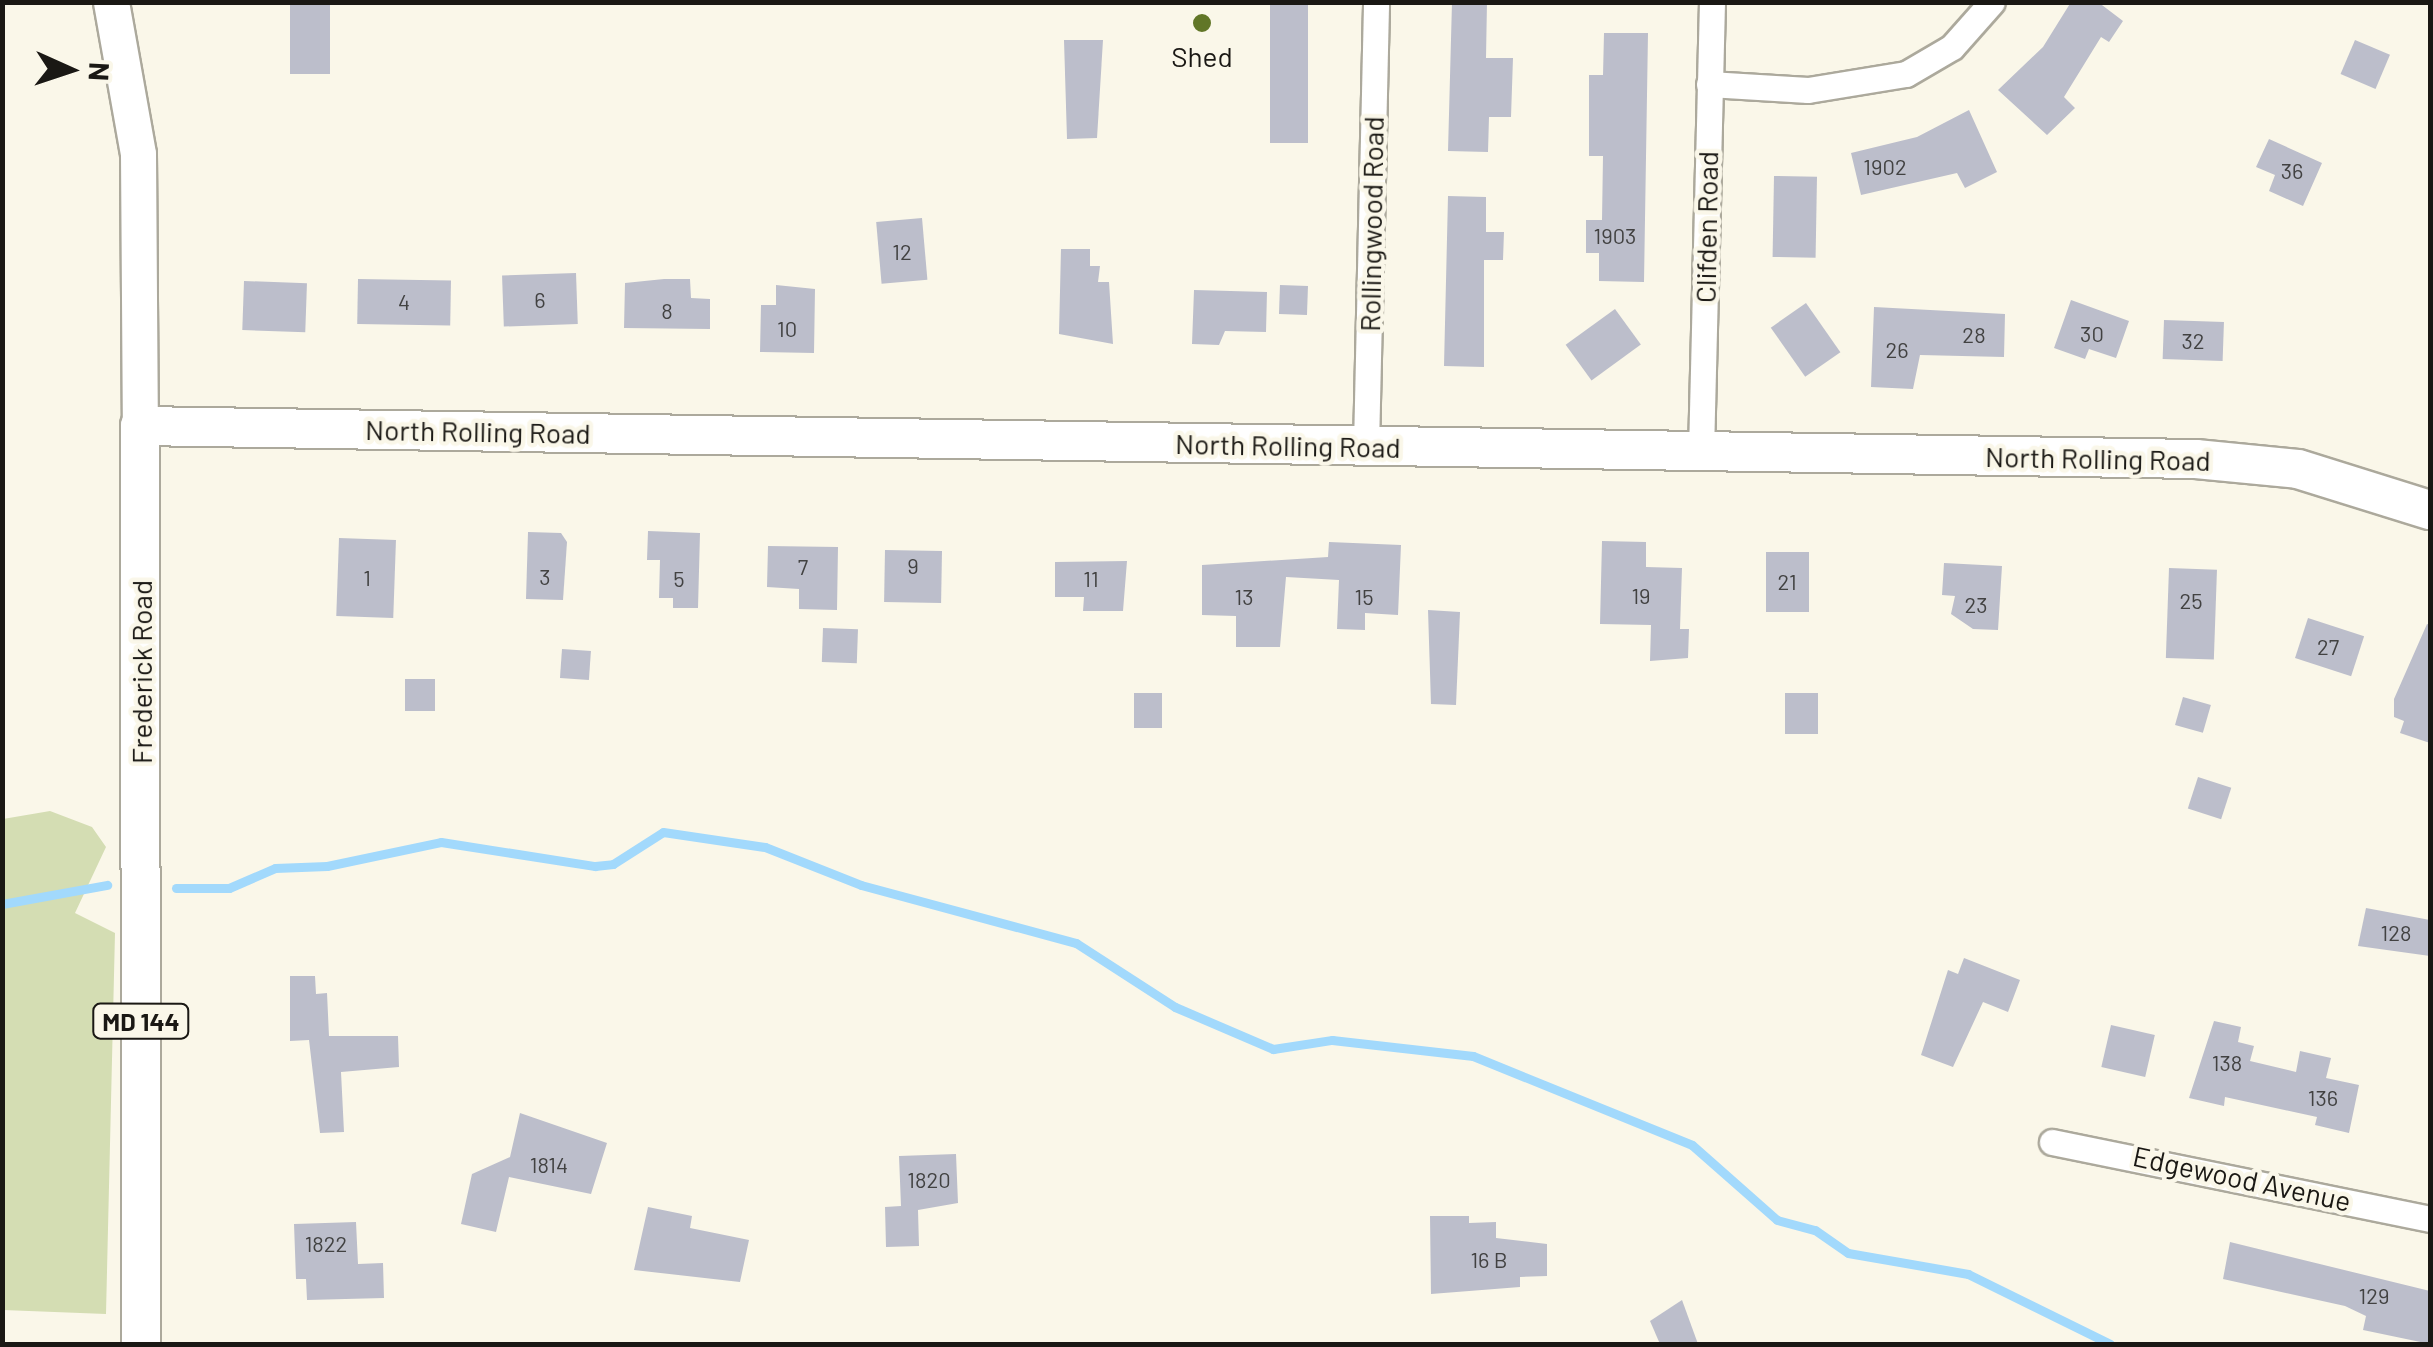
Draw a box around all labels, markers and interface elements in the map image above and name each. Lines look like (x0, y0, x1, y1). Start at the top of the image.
marker: Shed (1191, 12, 1213, 34)
north arrow (20, 20, 120, 120)
place label: Shed (1171, 39, 1233, 73)
text: N (82, 61, 117, 82)
street label: Rollingwood Road (1352, 116, 1390, 332)
street label: Clifden Road (1688, 151, 1724, 303)
house number: 1902 (1863, 154, 1907, 180)
house number: 36 (2281, 158, 2303, 184)
house number: 1903 (1594, 223, 1636, 249)
house number: 12 (892, 239, 912, 265)
house number: 6 (534, 287, 546, 313)
house number: 4 (398, 289, 410, 315)
house number: 8 (661, 298, 673, 324)
house number: 10 (777, 316, 797, 342)
house number: 30 (2080, 321, 2104, 347)
house number: 28 (1962, 322, 1986, 348)
house number: 32 (2181, 328, 2205, 354)
house number: 26 (1885, 337, 1909, 363)
street label: North Rolling Road (365, 412, 591, 450)
street label: North Rolling Road (1175, 426, 1401, 464)
street label: North Rolling Road (1985, 439, 2211, 477)
house number: 9 (907, 553, 919, 579)
house number: 7 (798, 554, 808, 580)
house number: 3 (539, 564, 551, 590)
house number: 1 (363, 565, 371, 591)
house number: 5 (673, 566, 685, 592)
house number: 11 (1083, 566, 1099, 592)
house number: 21 (1777, 569, 1797, 595)
street label: Frederick Road (124, 580, 158, 764)
house number: 19 (1631, 583, 1651, 609)
house number: 13 (1234, 584, 1254, 610)
house number: 15 (1354, 584, 1374, 610)
house number: 25 (2179, 588, 2203, 614)
house number: 23 (1965, 592, 1987, 618)
house number: 27 (2317, 634, 2339, 660)
house number: 128 (2381, 920, 2411, 946)
road number: MD 144 (91, 1001, 191, 1041)
house number: 138 (2212, 1050, 2242, 1076)
house number: 136 (2308, 1085, 2338, 1111)
street label: Edgewood Avenue (2130, 1139, 2354, 1217)
house number: 1814 (530, 1152, 568, 1178)
house number: 1820 (907, 1167, 951, 1193)
house number: 1822 (305, 1231, 347, 1257)
house number: 16 B (1470, 1247, 1508, 1273)
house number: 129 (2359, 1283, 2389, 1309)

